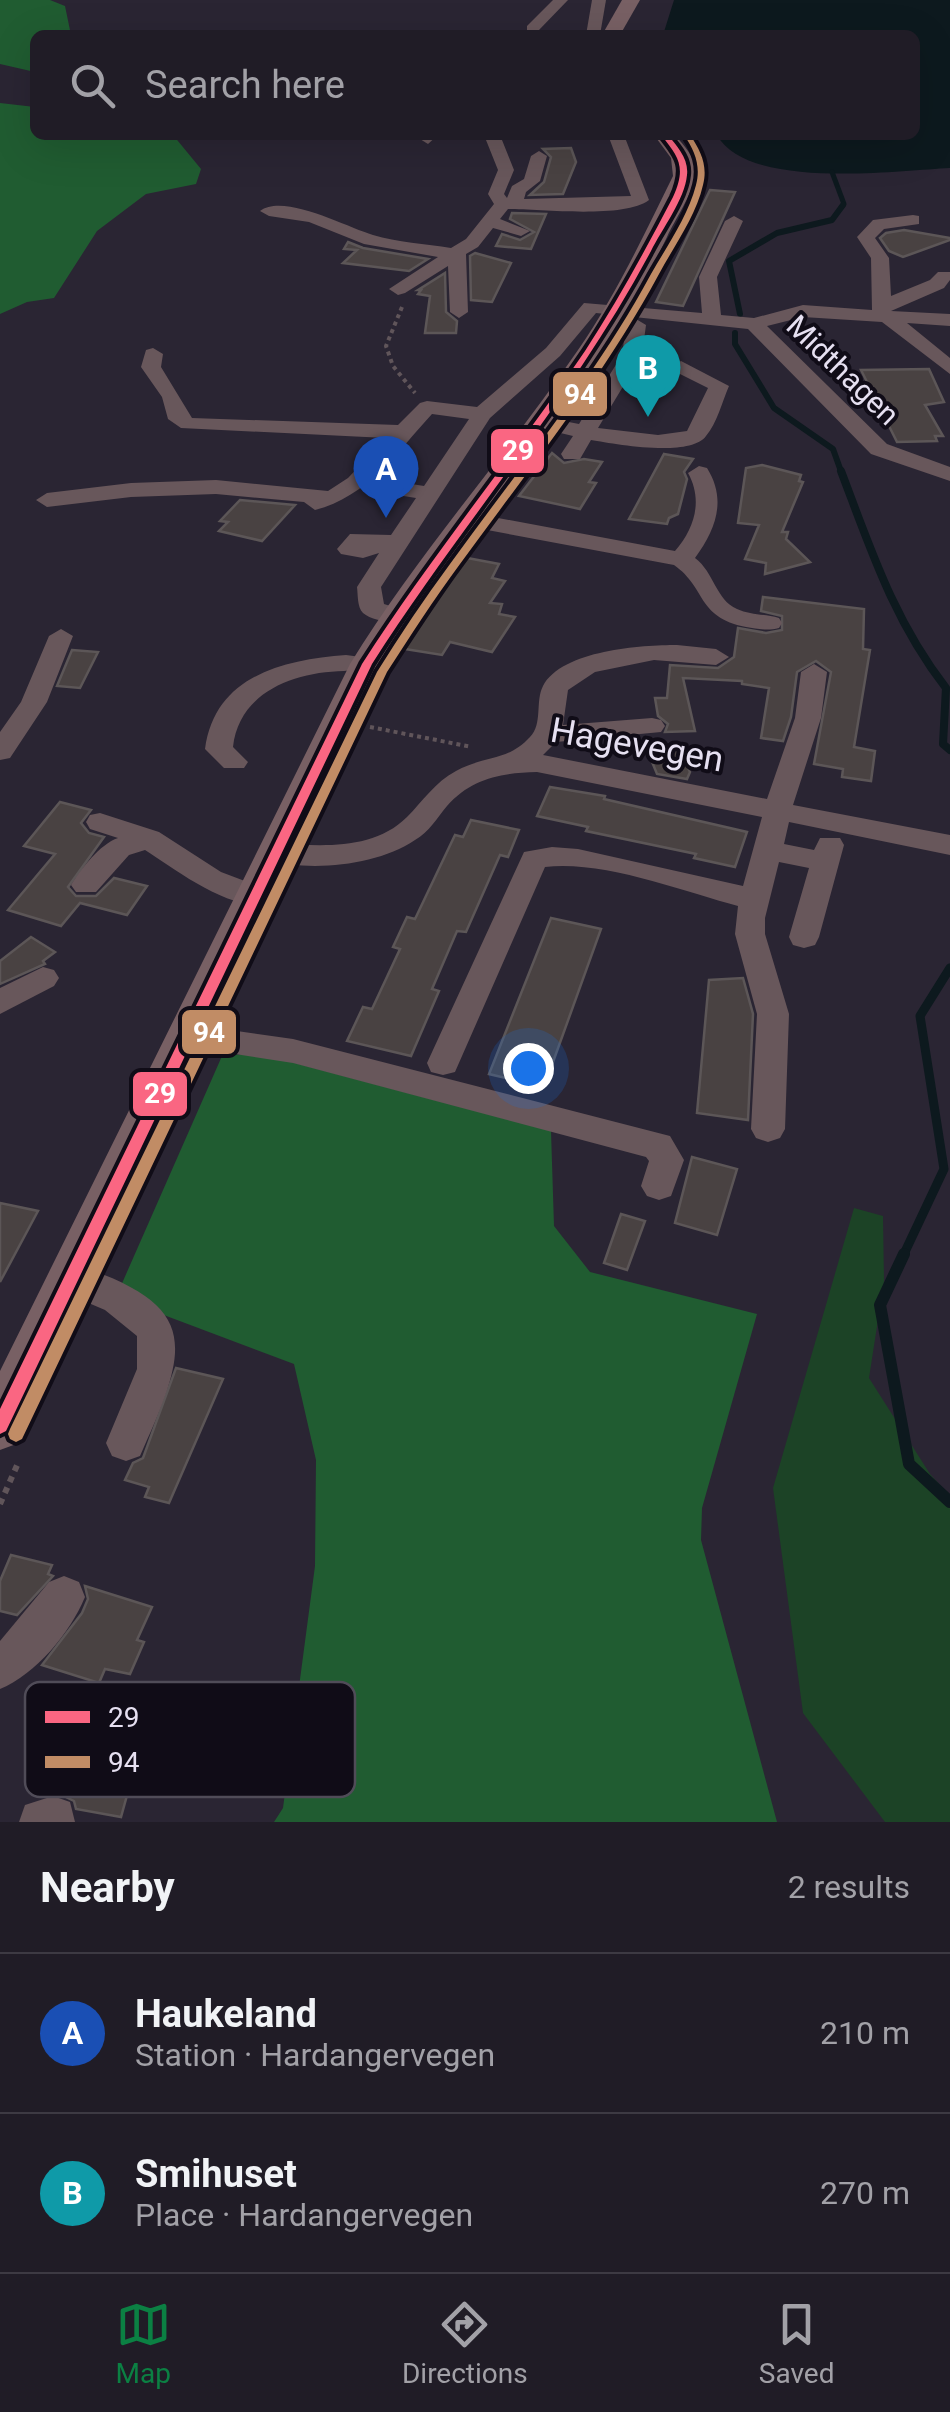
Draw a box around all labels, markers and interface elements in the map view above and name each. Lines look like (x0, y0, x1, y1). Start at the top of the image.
search box (30, 30, 920, 140)
icon: search (65, 58, 120, 113)
text: Search here (145, 63, 345, 107)
street label: Midthagen (780, 308, 906, 432)
pin: B (616, 334, 680, 417)
line badge: 94 (551, 370, 609, 418)
text: 94 (564, 378, 596, 411)
line badge: 29 (489, 427, 546, 475)
text: 29 (502, 434, 534, 467)
pin: A (354, 436, 418, 518)
street label: Hagevegen (547, 710, 727, 780)
line badge: 94 (180, 1008, 238, 1056)
text: 94 (193, 1016, 225, 1049)
your location (503, 1043, 554, 1094)
line badge: 29 (131, 1070, 189, 1118)
text: 29 (144, 1077, 176, 1110)
legend (25, 1682, 355, 1797)
text: 29 (108, 1701, 139, 1734)
text: 94 (108, 1746, 140, 1779)
text: Nearby (40, 1863, 175, 1912)
text: 2 results (788, 1868, 910, 1906)
text: Haukeland (135, 1992, 317, 2036)
text: A (62, 2014, 83, 2052)
text: 210 m (820, 2014, 910, 2052)
text: Station · Hardangervegen (135, 2036, 495, 2074)
text: Smihuset (135, 2152, 297, 2196)
text: B (62, 2174, 83, 2212)
text: 270 m (820, 2174, 910, 2212)
text: Place · Hardangervegen (135, 2196, 473, 2234)
tab: Map (116, 2297, 171, 2390)
tab: Directions (402, 2297, 528, 2390)
tab: Saved (759, 2297, 834, 2390)

